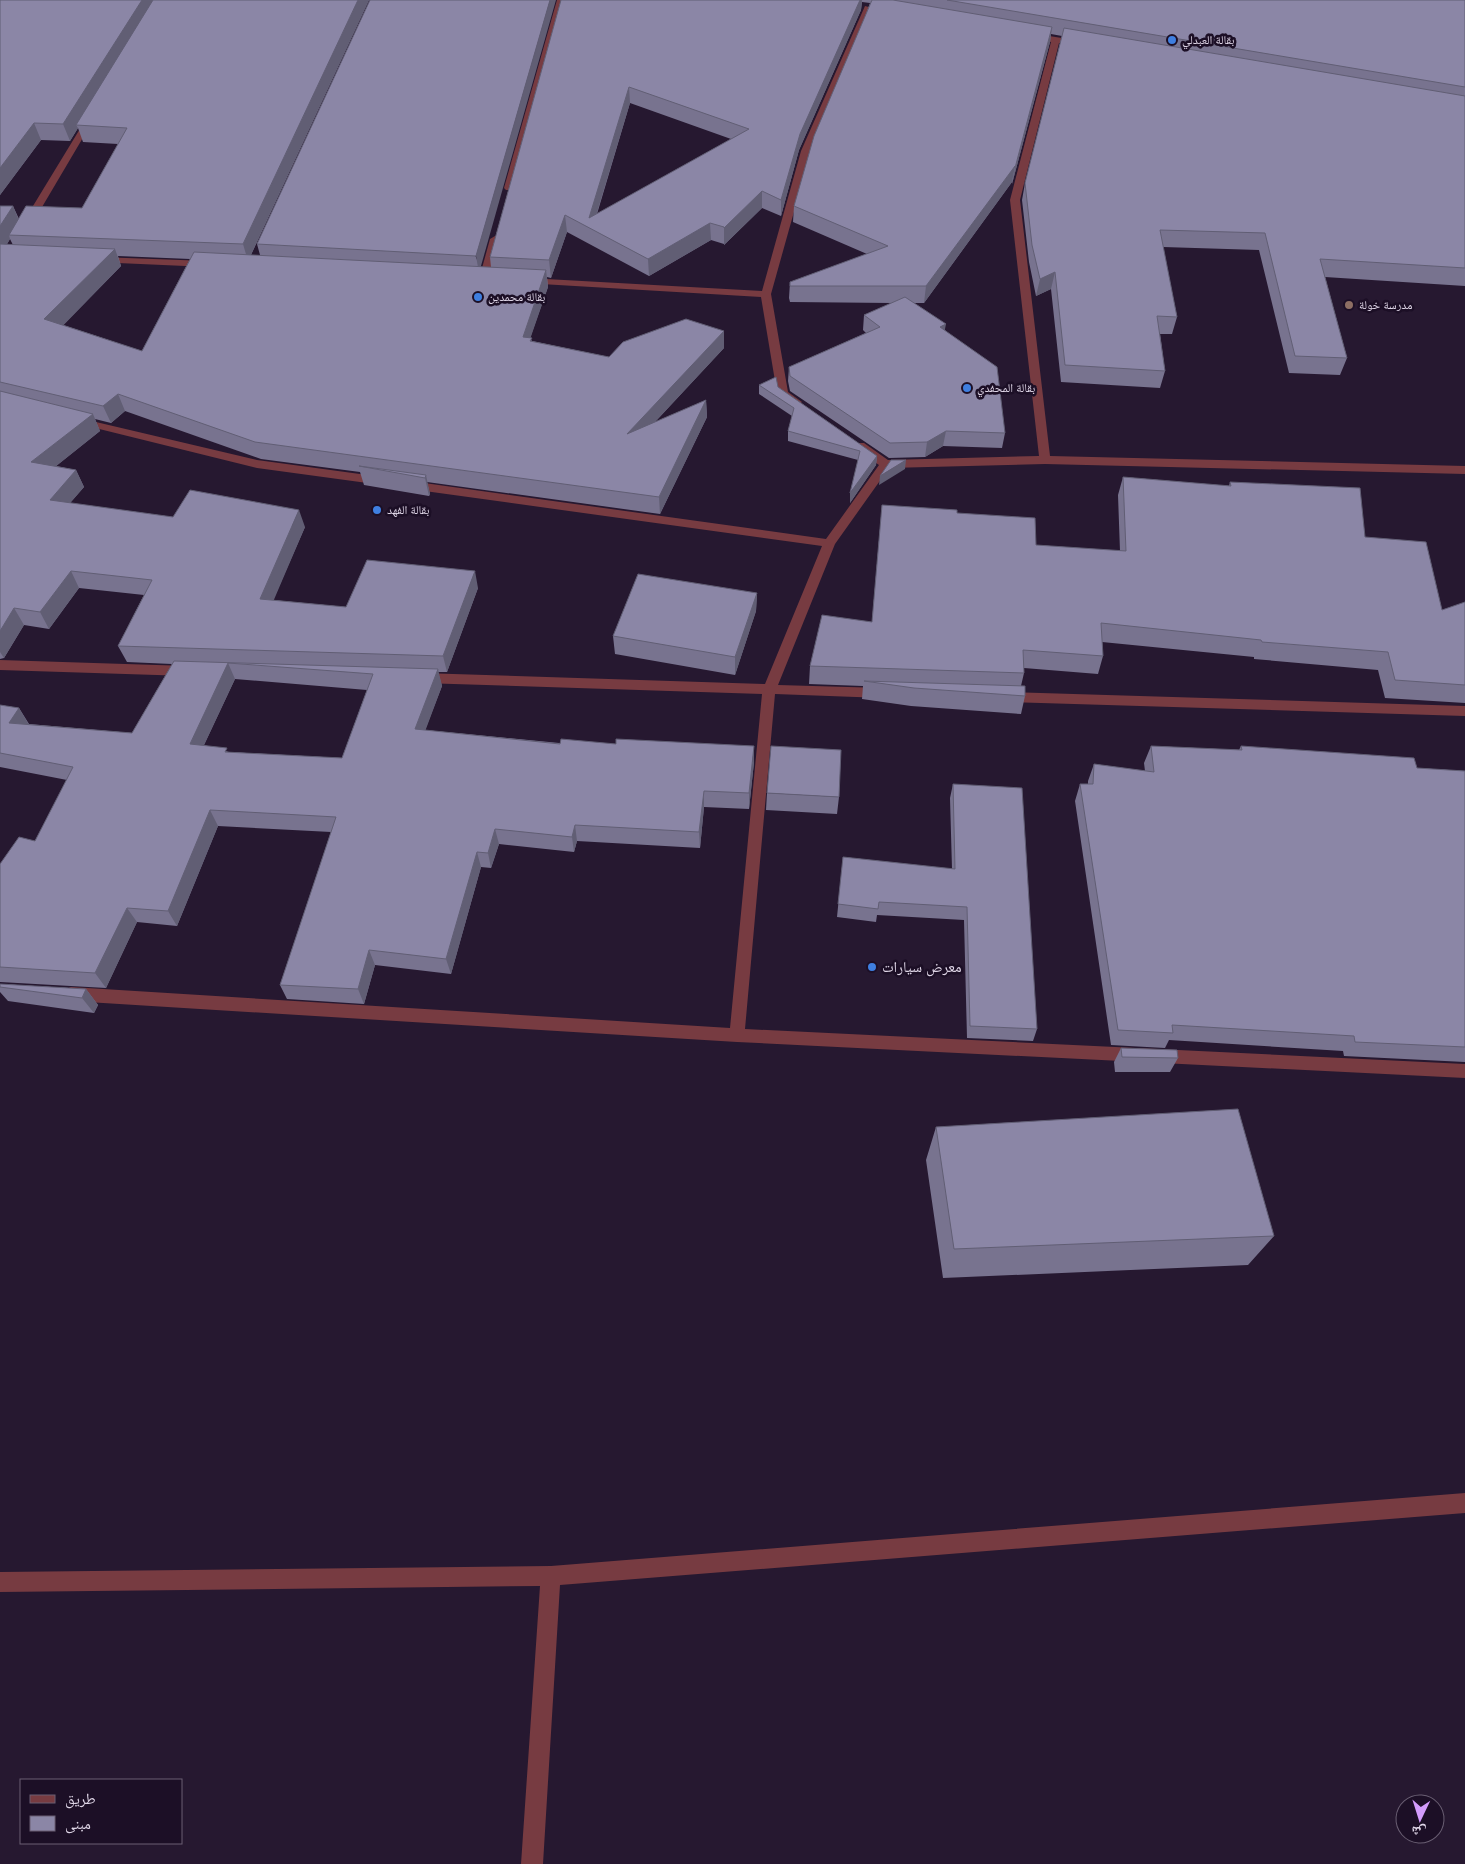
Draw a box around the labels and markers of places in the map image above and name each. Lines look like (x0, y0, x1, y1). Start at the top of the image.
place label: بقالة العبدلي (1182, 33, 1234, 50)
marker: بقالة العبدلي (1166, 34, 1178, 46)
place label: بقالة محمدين (488, 290, 545, 304)
marker: بقالة محمدين (472, 291, 484, 303)
place label: مدرسة خولة (1359, 298, 1413, 312)
marker: مدرسة خولة (1343, 299, 1355, 311)
place label: بقالة المحفدي (977, 381, 1035, 398)
marker: بقالة المحفدي (961, 382, 973, 394)
place label: بقالة الفهد (387, 503, 429, 517)
marker: بقالة الفهد (371, 504, 383, 516)
place label: معرض سيارات (882, 958, 962, 977)
marker: معرض سيارات (866, 961, 878, 973)

